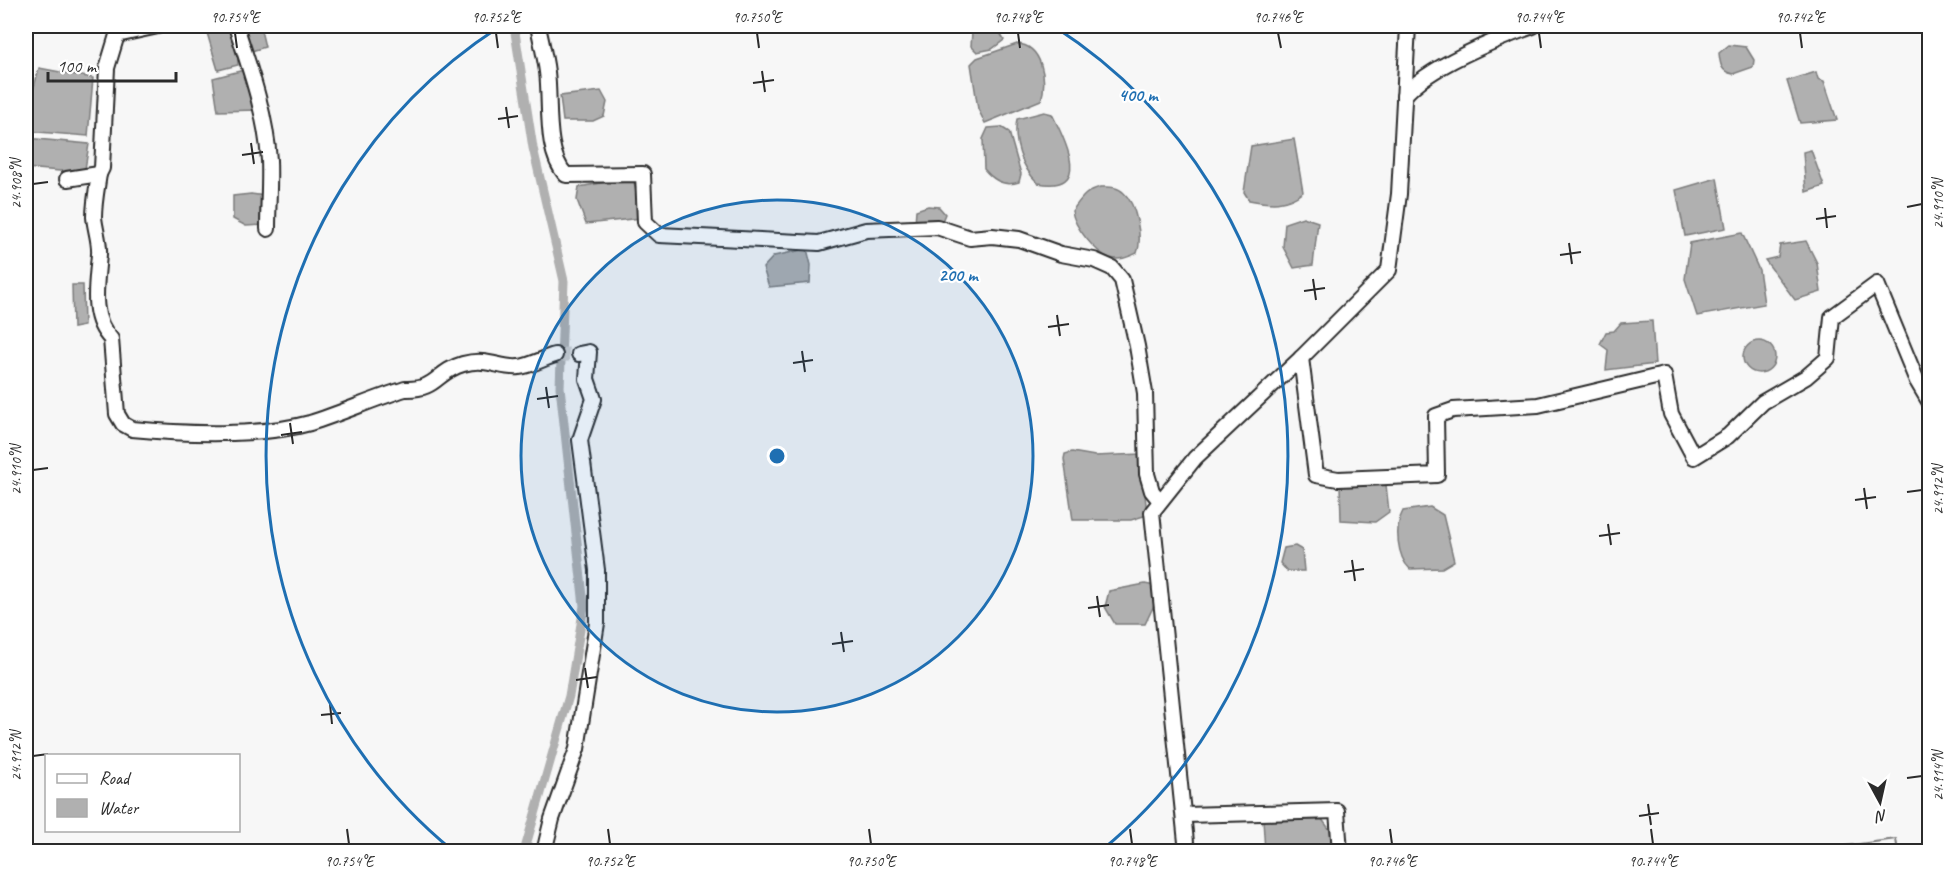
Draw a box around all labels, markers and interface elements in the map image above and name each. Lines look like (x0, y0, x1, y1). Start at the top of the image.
text: 90.754°E (211, 8, 262, 27)
text: 90.752°E (472, 8, 523, 27)
text: 90.750°E (733, 8, 784, 27)
text: 90.748°E (994, 8, 1045, 27)
text: 90.746°E (1254, 8, 1305, 27)
text: 90.744°E (1515, 8, 1566, 27)
text: 90.742°E (1776, 8, 1827, 27)
scale bar (48, 45, 176, 83)
text: 100 m (57, 55, 98, 77)
text: 400 m (1119, 84, 1159, 106)
text: 24.908°N (7, 156, 26, 209)
text: 24.910°N (1929, 176, 1948, 229)
text: 200 m (939, 264, 979, 286)
text: 24.910°N (7, 442, 26, 495)
centre of rings (767, 446, 787, 466)
text: 24.912°N (1929, 462, 1948, 515)
text: 24.912°N (7, 728, 26, 781)
text: 24.914°N (1929, 748, 1948, 801)
legend (45, 754, 240, 832)
text: Road (99, 767, 132, 789)
north arrow (1850, 772, 1910, 832)
text: Water (99, 797, 140, 819)
text: N (1873, 805, 1888, 827)
text: 90.754°E (325, 852, 376, 871)
text: 90.752°E (586, 852, 637, 871)
text: 90.750°E (847, 852, 898, 871)
text: 90.748°E (1108, 852, 1159, 871)
text: 90.746°E (1368, 852, 1419, 871)
text: 90.744°E (1629, 852, 1680, 871)

